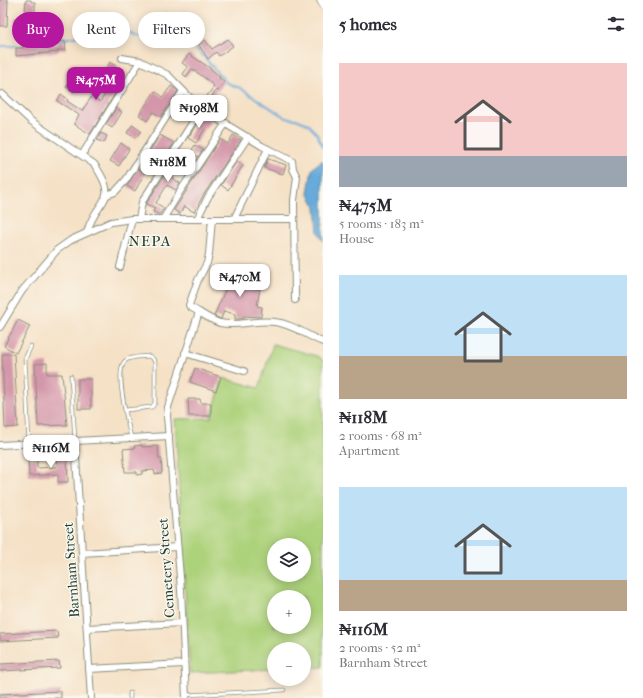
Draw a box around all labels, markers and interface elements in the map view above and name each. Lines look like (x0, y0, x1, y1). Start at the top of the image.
chip: Buy (12, 12, 64, 48)
chip: Rent (72, 12, 130, 48)
chip: Filters (138, 12, 205, 48)
icon: filters (605, 13, 627, 35)
text: 5 homes (339, 14, 397, 34)
pin: ₦475M (68, 67, 124, 101)
text: ₦475M (76, 72, 116, 87)
icon: home (447, 89, 519, 161)
pin: ₦198M (171, 95, 227, 129)
text: ₦198M (179, 100, 219, 115)
pin: ₦118M (140, 149, 196, 183)
text: ₦118M (149, 154, 187, 169)
text: ₦475M (339, 195, 392, 215)
text: 5 rooms · 183 m² (339, 216, 424, 231)
text: House (339, 231, 374, 246)
district label: NEPA (129, 232, 171, 250)
pin: ₦470M (212, 264, 268, 298)
text: ₦470M (219, 269, 261, 284)
icon: home (447, 301, 519, 373)
text: ₦118M (339, 407, 388, 427)
text: 2 rooms · 68 m² (339, 428, 422, 443)
pin: ₦116M (23, 435, 79, 469)
text: ₦116M (32, 440, 70, 455)
text: Apartment (339, 443, 400, 458)
icon: home (447, 513, 519, 585)
street label: Cemetery Street (155, 517, 178, 619)
street label: Barnham Street (60, 522, 83, 618)
map controls (267, 538, 311, 686)
button: layers (267, 538, 311, 582)
button: + (267, 590, 311, 634)
text: ₦116M (339, 619, 388, 639)
text: 2 rooms · 52 m² (339, 640, 420, 655)
button: − (267, 642, 311, 686)
text: Barnham Street (339, 655, 428, 670)

